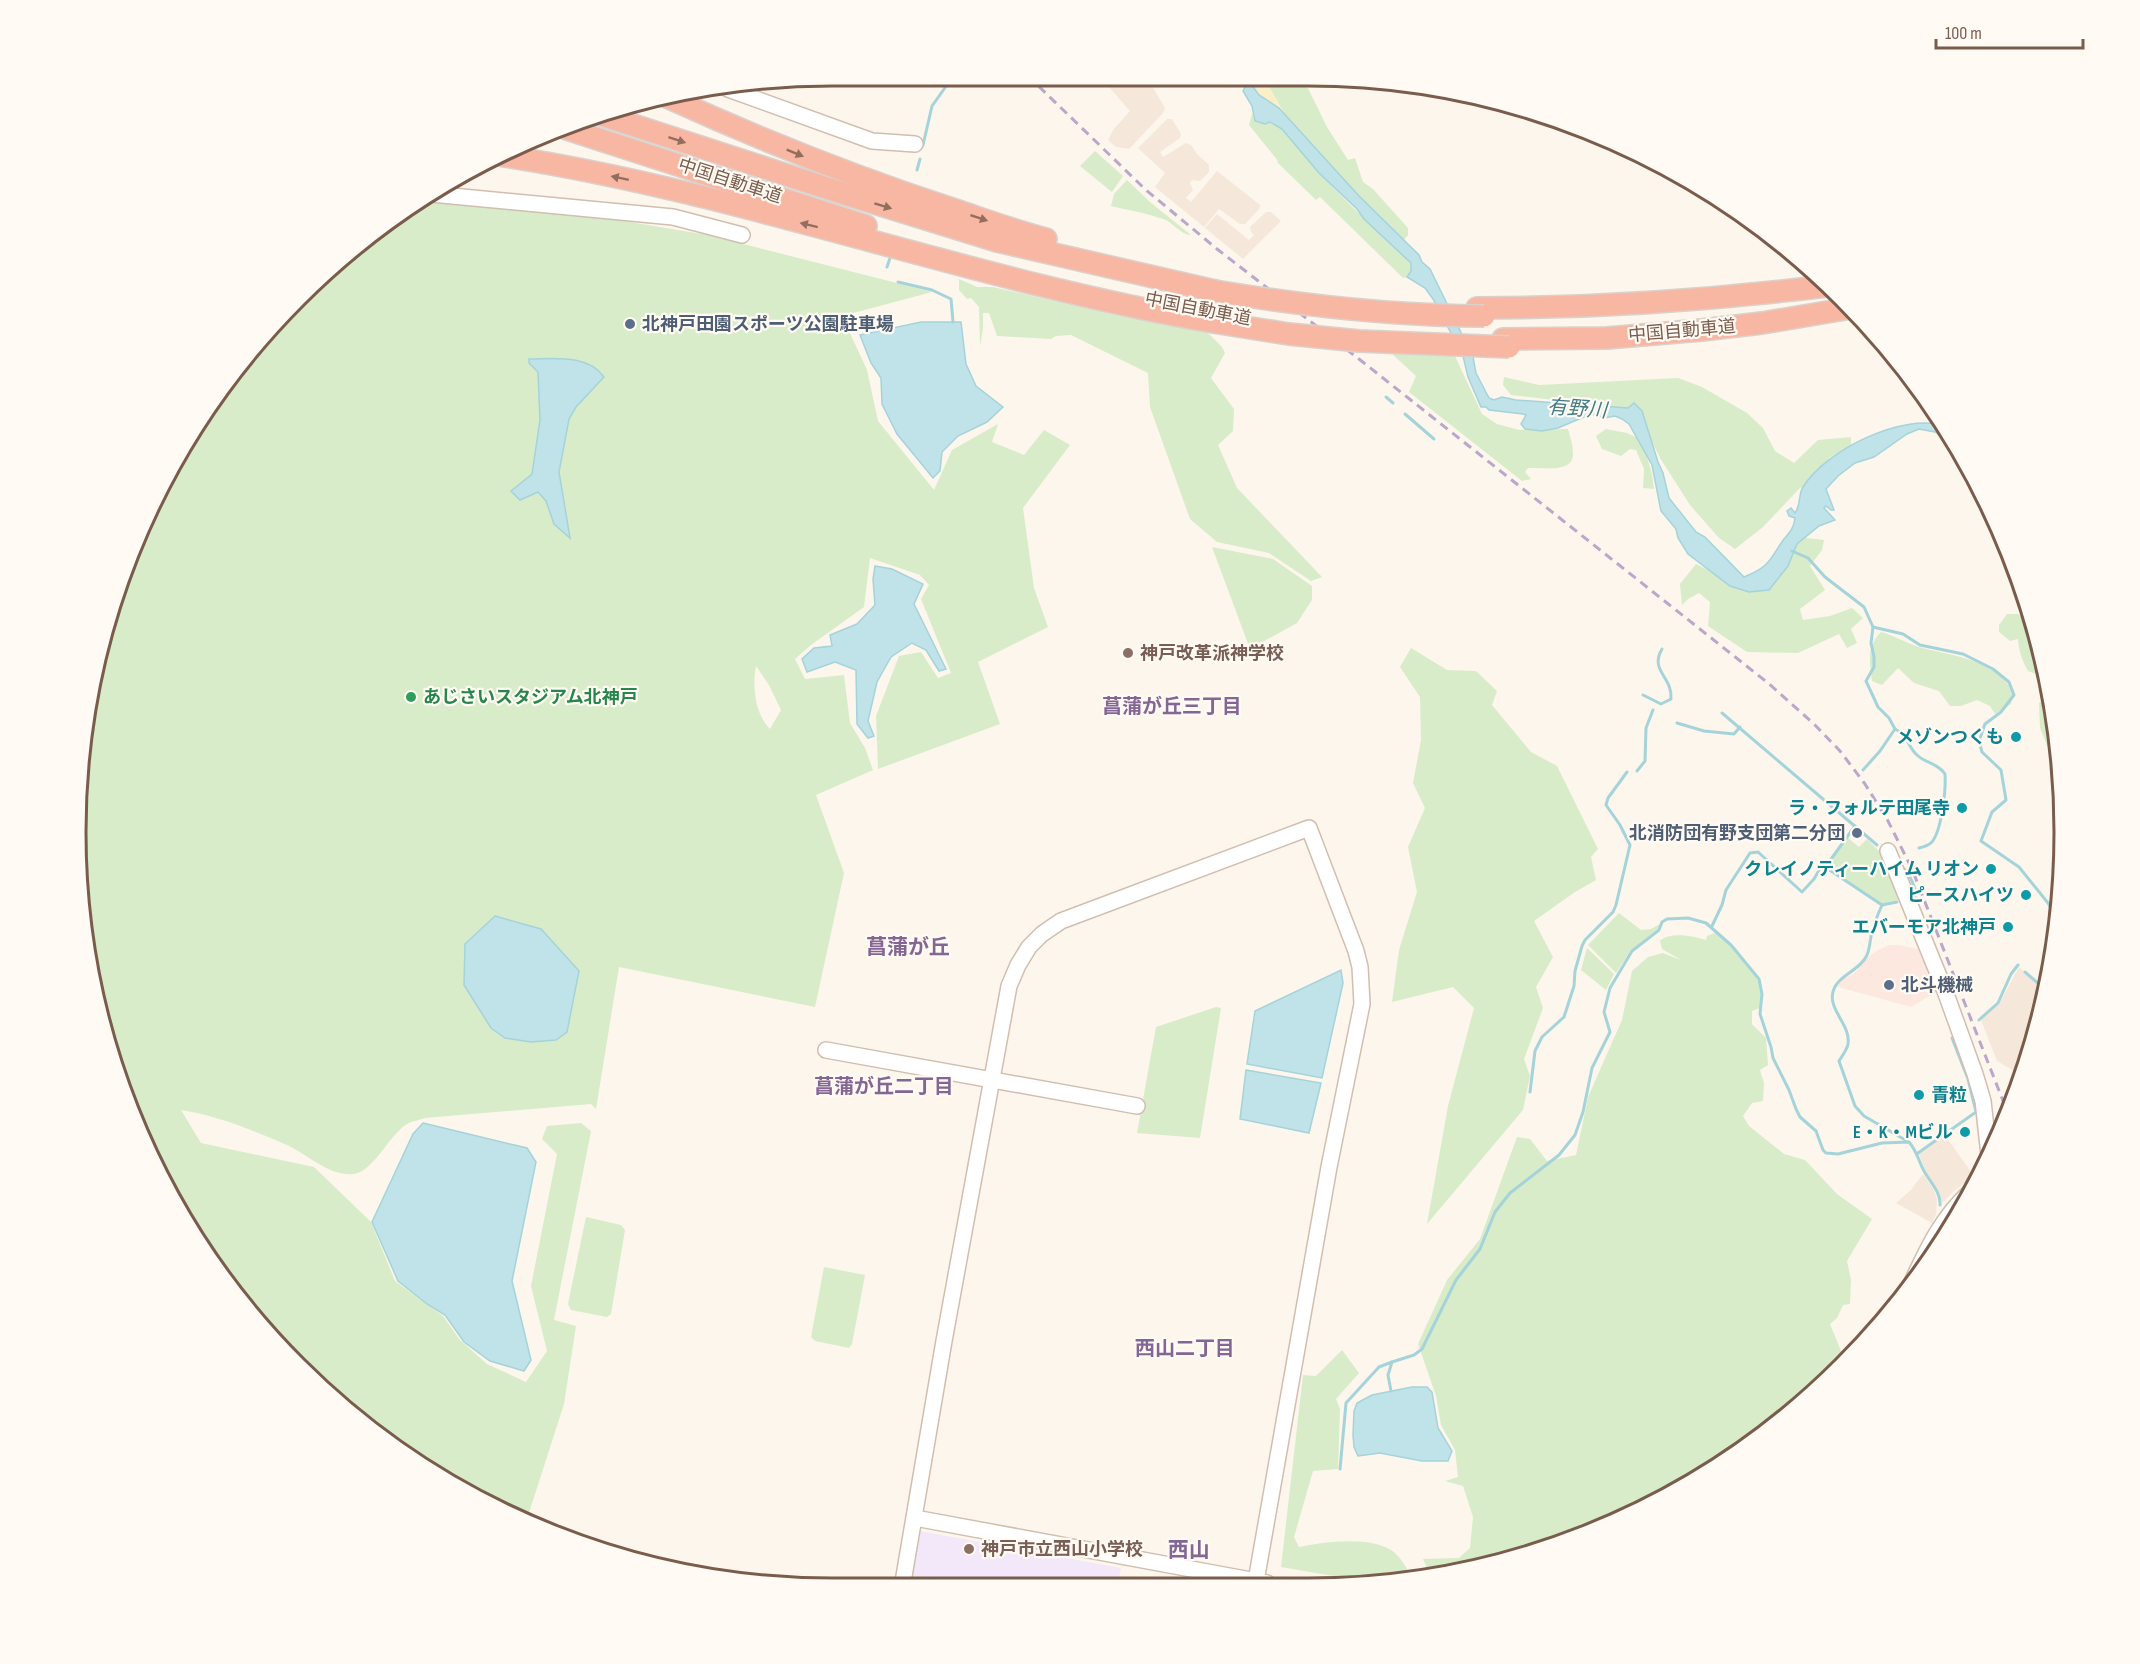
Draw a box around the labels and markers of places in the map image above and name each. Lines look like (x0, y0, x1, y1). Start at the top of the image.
place label: 北神戸田園スポーツ公園駐車場 (642, 314, 894, 335)
marker: 北神戸田園スポーツ公園駐車場 (623, 317, 637, 331)
place label: 神戸改革派神学校 (1140, 643, 1284, 664)
marker: 神戸改革派神学校 (1121, 646, 1135, 660)
place label: あじさいスタジアム北神戸 (423, 687, 638, 708)
marker: あじさいスタジアム北神戸 (404, 690, 418, 704)
place label: メゾンつくも (1896, 727, 2004, 748)
marker: メゾンつくも (2009, 730, 2023, 744)
place label: ラ・フォルテ田尾寺 (1788, 798, 1950, 819)
marker: ラ・フォルテ田尾寺 (1955, 801, 1969, 815)
place label: 北消防団有野支団第二分団 (1629, 823, 1845, 844)
marker: 北消防団有野支団第二分団 (1850, 826, 1864, 840)
place label: クレイノティーハイム リオン (1744, 859, 1979, 880)
marker: クレイノティーハイム リオン (1984, 862, 1998, 876)
place label: ピースハイツ (1907, 885, 2014, 906)
marker: ピースハイツ (2019, 888, 2033, 902)
place label: エバーモア北神戸 (1852, 917, 1996, 938)
marker: エバーモア北神戸 (2001, 920, 2015, 934)
place label: 北斗機械 (1901, 975, 1973, 996)
marker: 北斗機械 (1882, 978, 1896, 992)
place label: 青粒 (1931, 1085, 1967, 1106)
marker: 青粒 (1912, 1088, 1926, 1102)
place label: E・K・Mビル (1853, 1122, 1953, 1143)
marker: E・K・Mビル (1958, 1125, 1972, 1139)
place label: 神戸市立西山小学校 (981, 1539, 1143, 1560)
marker: 神戸市立西山小学校 (962, 1542, 976, 1556)

